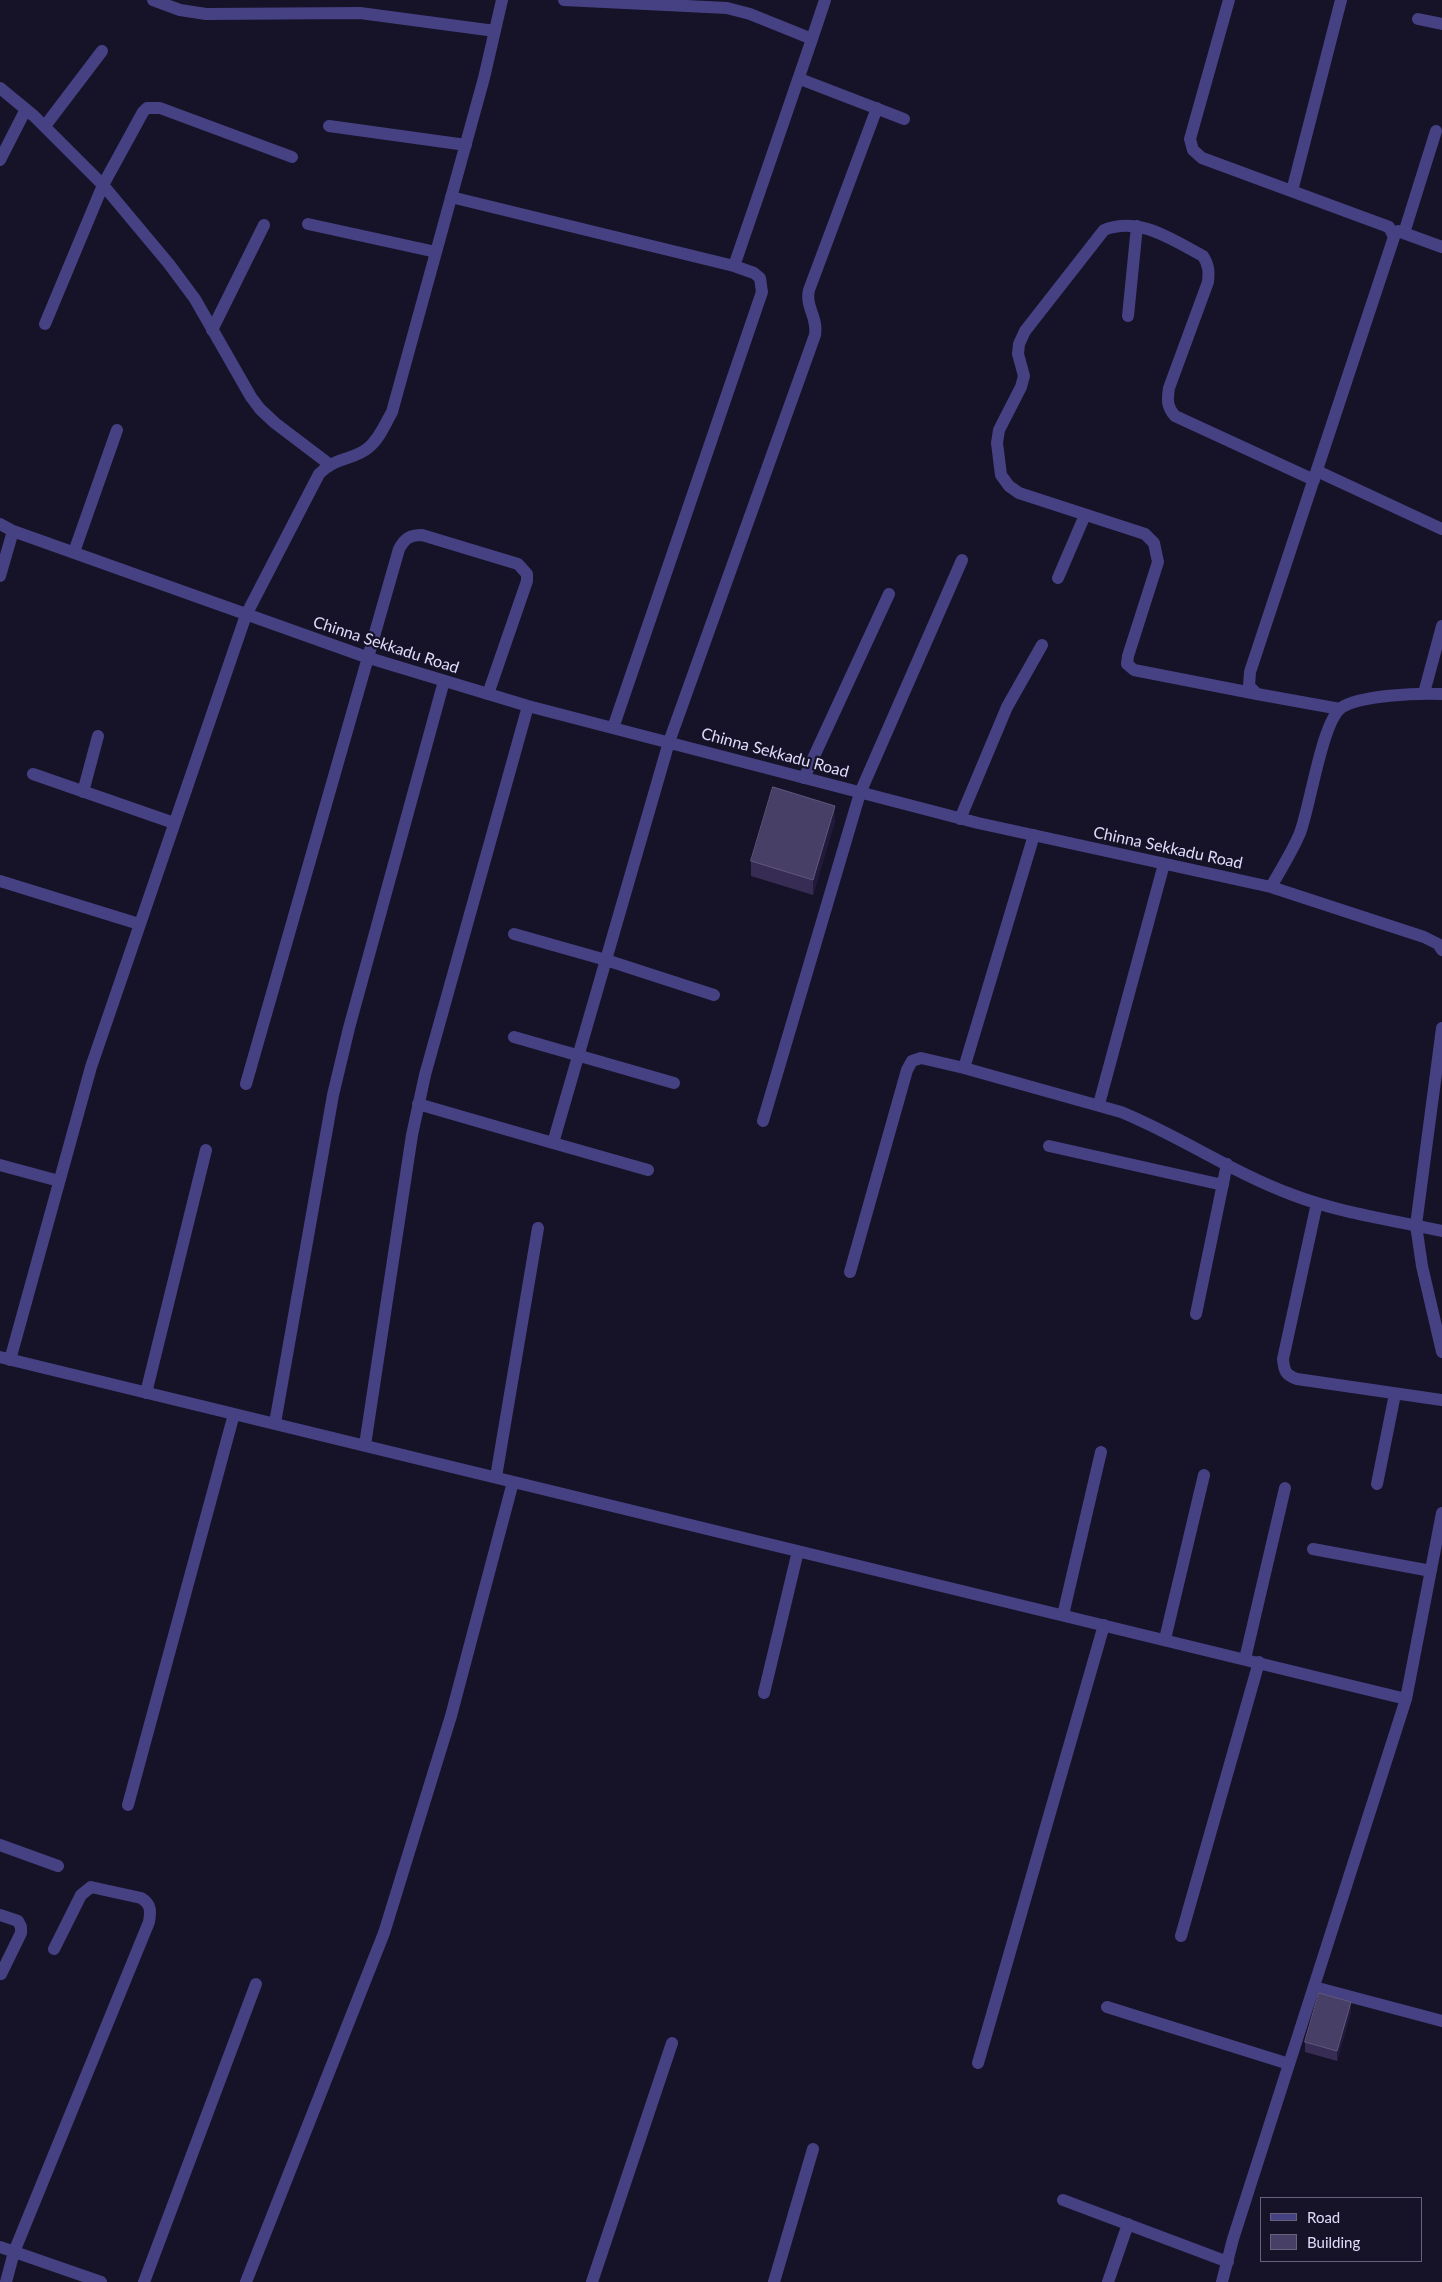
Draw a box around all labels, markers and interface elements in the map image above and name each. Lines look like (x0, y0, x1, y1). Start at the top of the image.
street label: Chinna Sekkadu Road (311, 612, 461, 678)
street label: Chinna Sekkadu Road (699, 724, 851, 782)
street label: Chinna Sekkadu Road (1092, 823, 1244, 873)
legend (1260, 2197, 1422, 2262)
text: Road (1307, 2208, 1340, 2226)
text: Building (1307, 2233, 1360, 2251)

